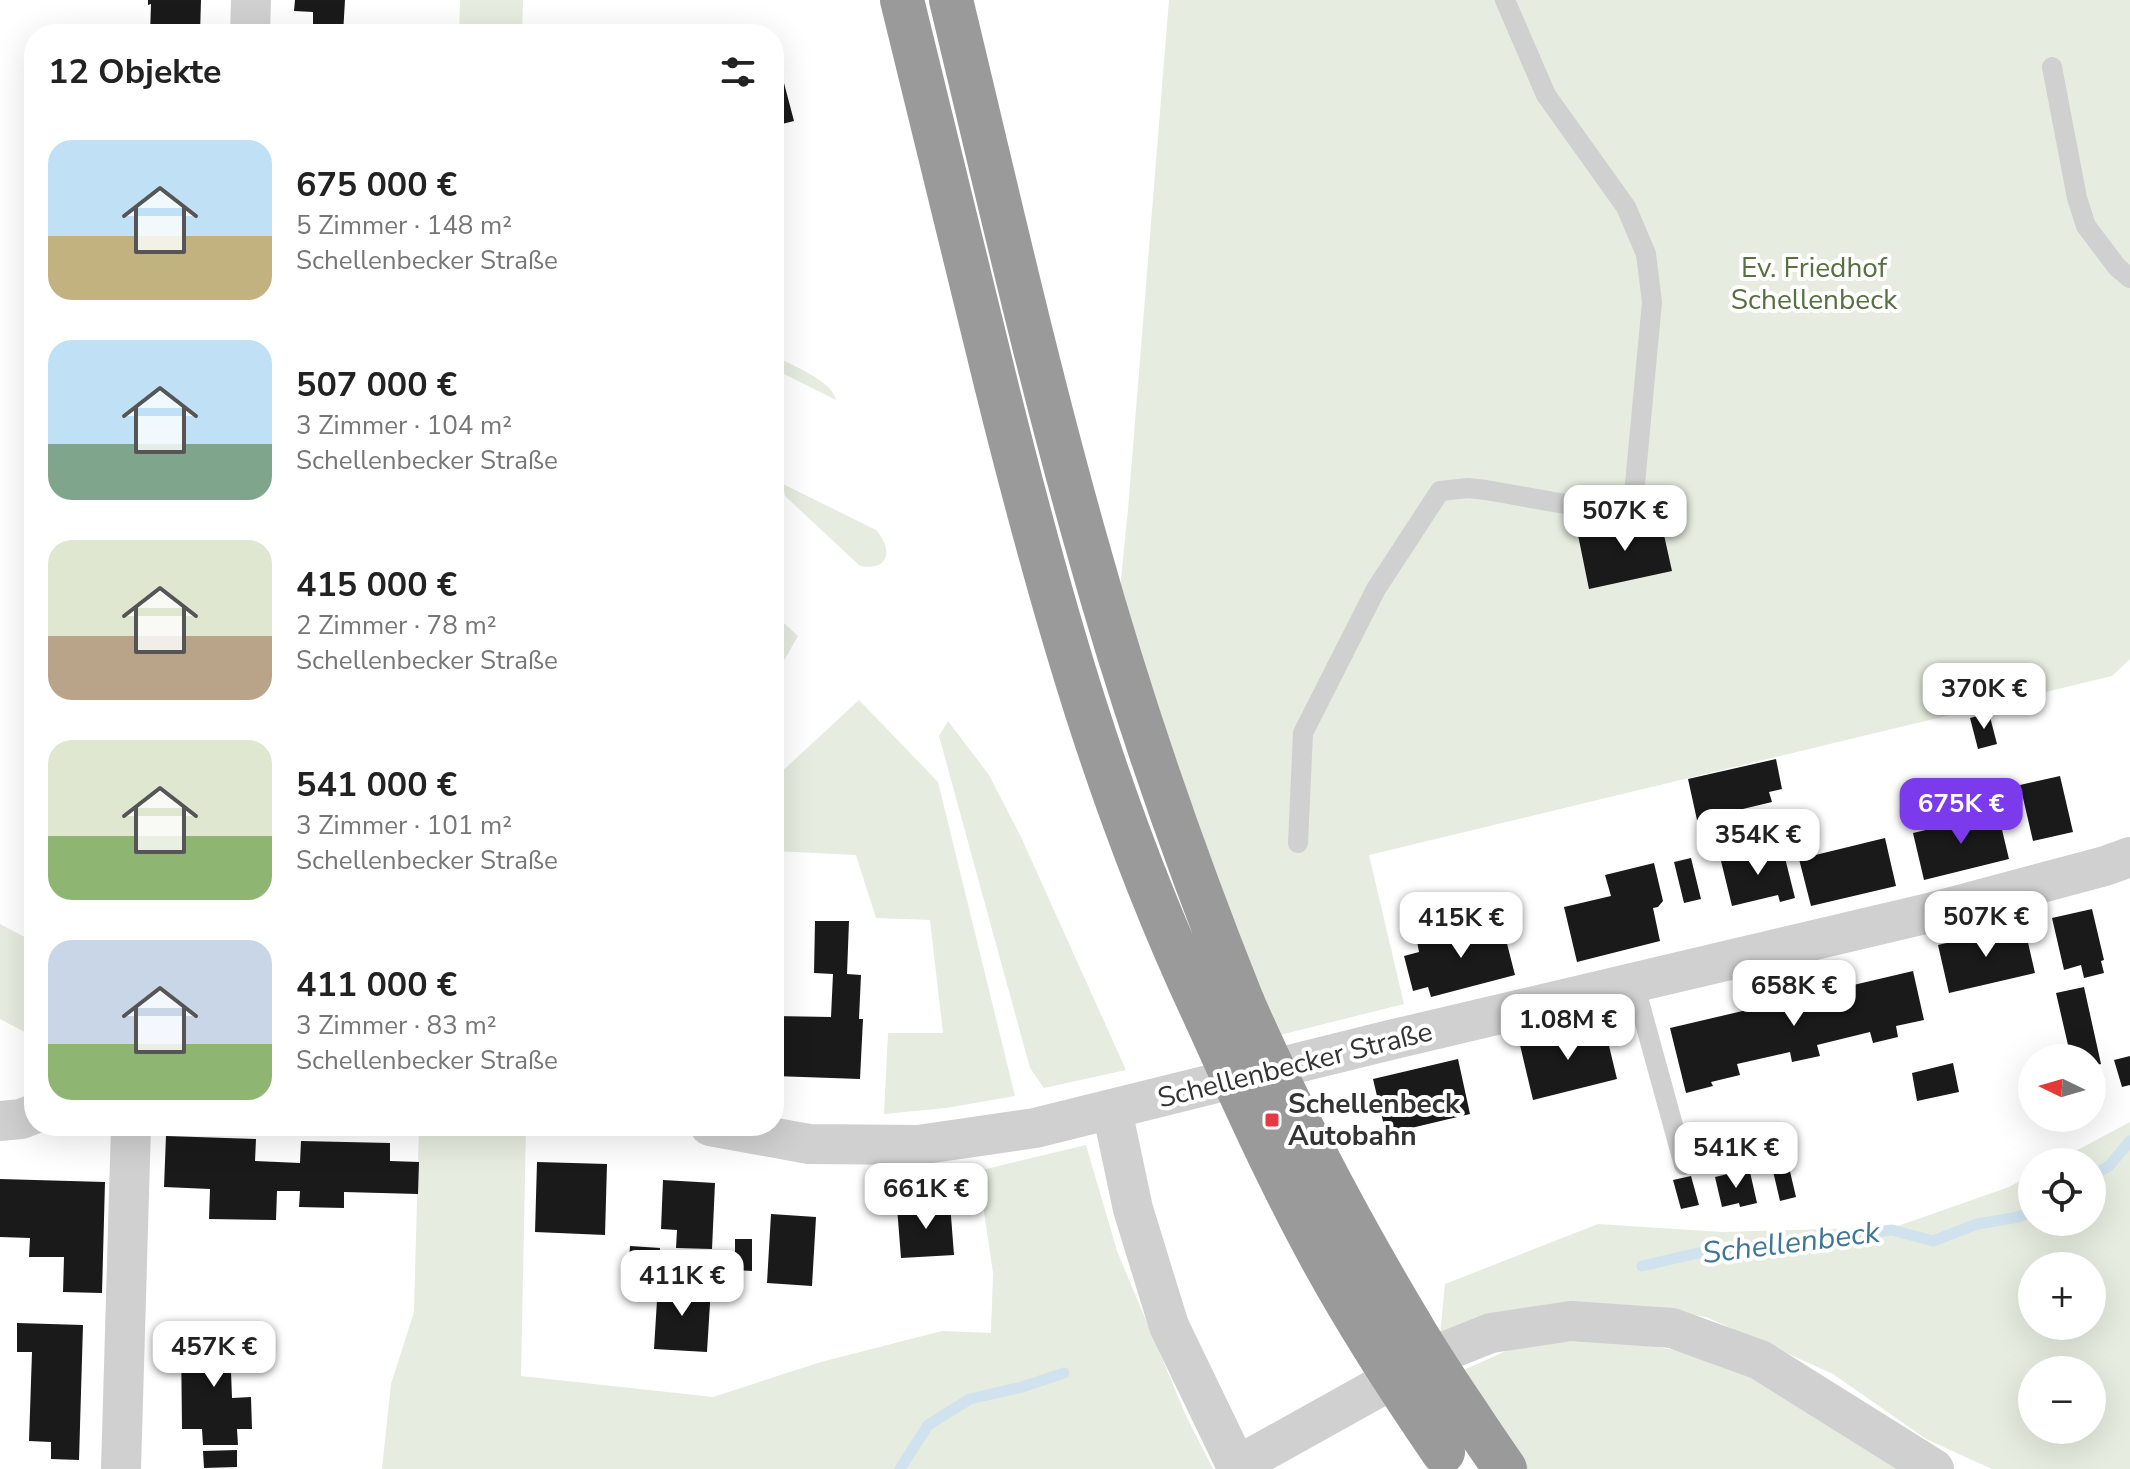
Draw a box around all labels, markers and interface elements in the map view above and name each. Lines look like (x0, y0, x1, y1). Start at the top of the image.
text: 12 Objekte (48, 49, 221, 95)
icon: filters (716, 50, 760, 94)
text: 675 000 € (296, 162, 457, 208)
icon: home (112, 172, 208, 268)
text: 5 Zimmer · 148 m² (296, 208, 512, 243)
text: Schellenbecker Straße (296, 243, 558, 278)
park label: Ev. Friedhof Schellenbeck (1731, 249, 1898, 319)
text: 507 000 € (296, 362, 457, 408)
icon: home (112, 372, 208, 468)
text: 3 Zimmer · 104 m² (296, 408, 512, 443)
text: Schellenbecker Straße (296, 443, 558, 478)
pin: 507K € (1560, 485, 1690, 553)
text: 507K € (1582, 493, 1668, 528)
text: 415 000 € (296, 562, 457, 608)
icon: home (112, 572, 208, 668)
text: 2 Zimmer · 78 m² (296, 608, 497, 643)
text: Schellenbecker Straße (296, 643, 558, 678)
pin: 370K € (1919, 663, 2049, 731)
text: 370K € (1941, 671, 2027, 706)
text: 541 000 € (296, 762, 457, 808)
icon: home (112, 772, 208, 868)
pin: 675K € (1896, 778, 2026, 846)
text: 675K € (1918, 786, 2004, 821)
text: 3 Zimmer · 101 m² (296, 808, 512, 843)
pin: 354K € (1693, 809, 1823, 877)
text: 354K € (1715, 817, 1801, 852)
text: Schellenbecker Straße (296, 843, 558, 878)
pin: 507K € (1921, 891, 2051, 959)
pin: 415K € (1396, 892, 1526, 960)
text: 507K € (1943, 899, 2029, 934)
text: 415K € (1418, 900, 1504, 935)
pin: 658K € (1729, 960, 1859, 1028)
text: 411 000 € (296, 962, 457, 1008)
text: 658K € (1751, 968, 1837, 1003)
icon: home (112, 972, 208, 1068)
pin: 1.08M € (1494, 994, 1642, 1062)
text: 1.08M € (1519, 1002, 1617, 1037)
text: 3 Zimmer · 83 m² (296, 1008, 497, 1043)
street label: Schellenbecker Straße (1154, 1012, 1436, 1118)
text: Schellenbecker Straße (296, 1043, 558, 1078)
north arrow (2018, 1044, 2106, 1132)
map controls (2018, 1044, 2106, 1444)
place label: Schellenbeck Autobahn (1288, 1085, 1461, 1155)
marker: Schellenbeck Autobahn (1263, 1111, 1281, 1129)
pin: 541K € (1671, 1122, 1801, 1190)
text: 541K € (1693, 1130, 1779, 1165)
button: locate (2018, 1148, 2106, 1236)
pin: 661K € (861, 1163, 991, 1231)
text: 661K € (883, 1171, 969, 1206)
water label: Schellenbeck (1700, 1212, 1883, 1274)
pin: 411K € (617, 1250, 747, 1318)
button: + (2018, 1252, 2106, 1340)
text: 411K € (639, 1258, 725, 1293)
pin: 457K € (149, 1321, 279, 1389)
text: 457K € (171, 1329, 257, 1364)
button: − (2018, 1356, 2106, 1444)

